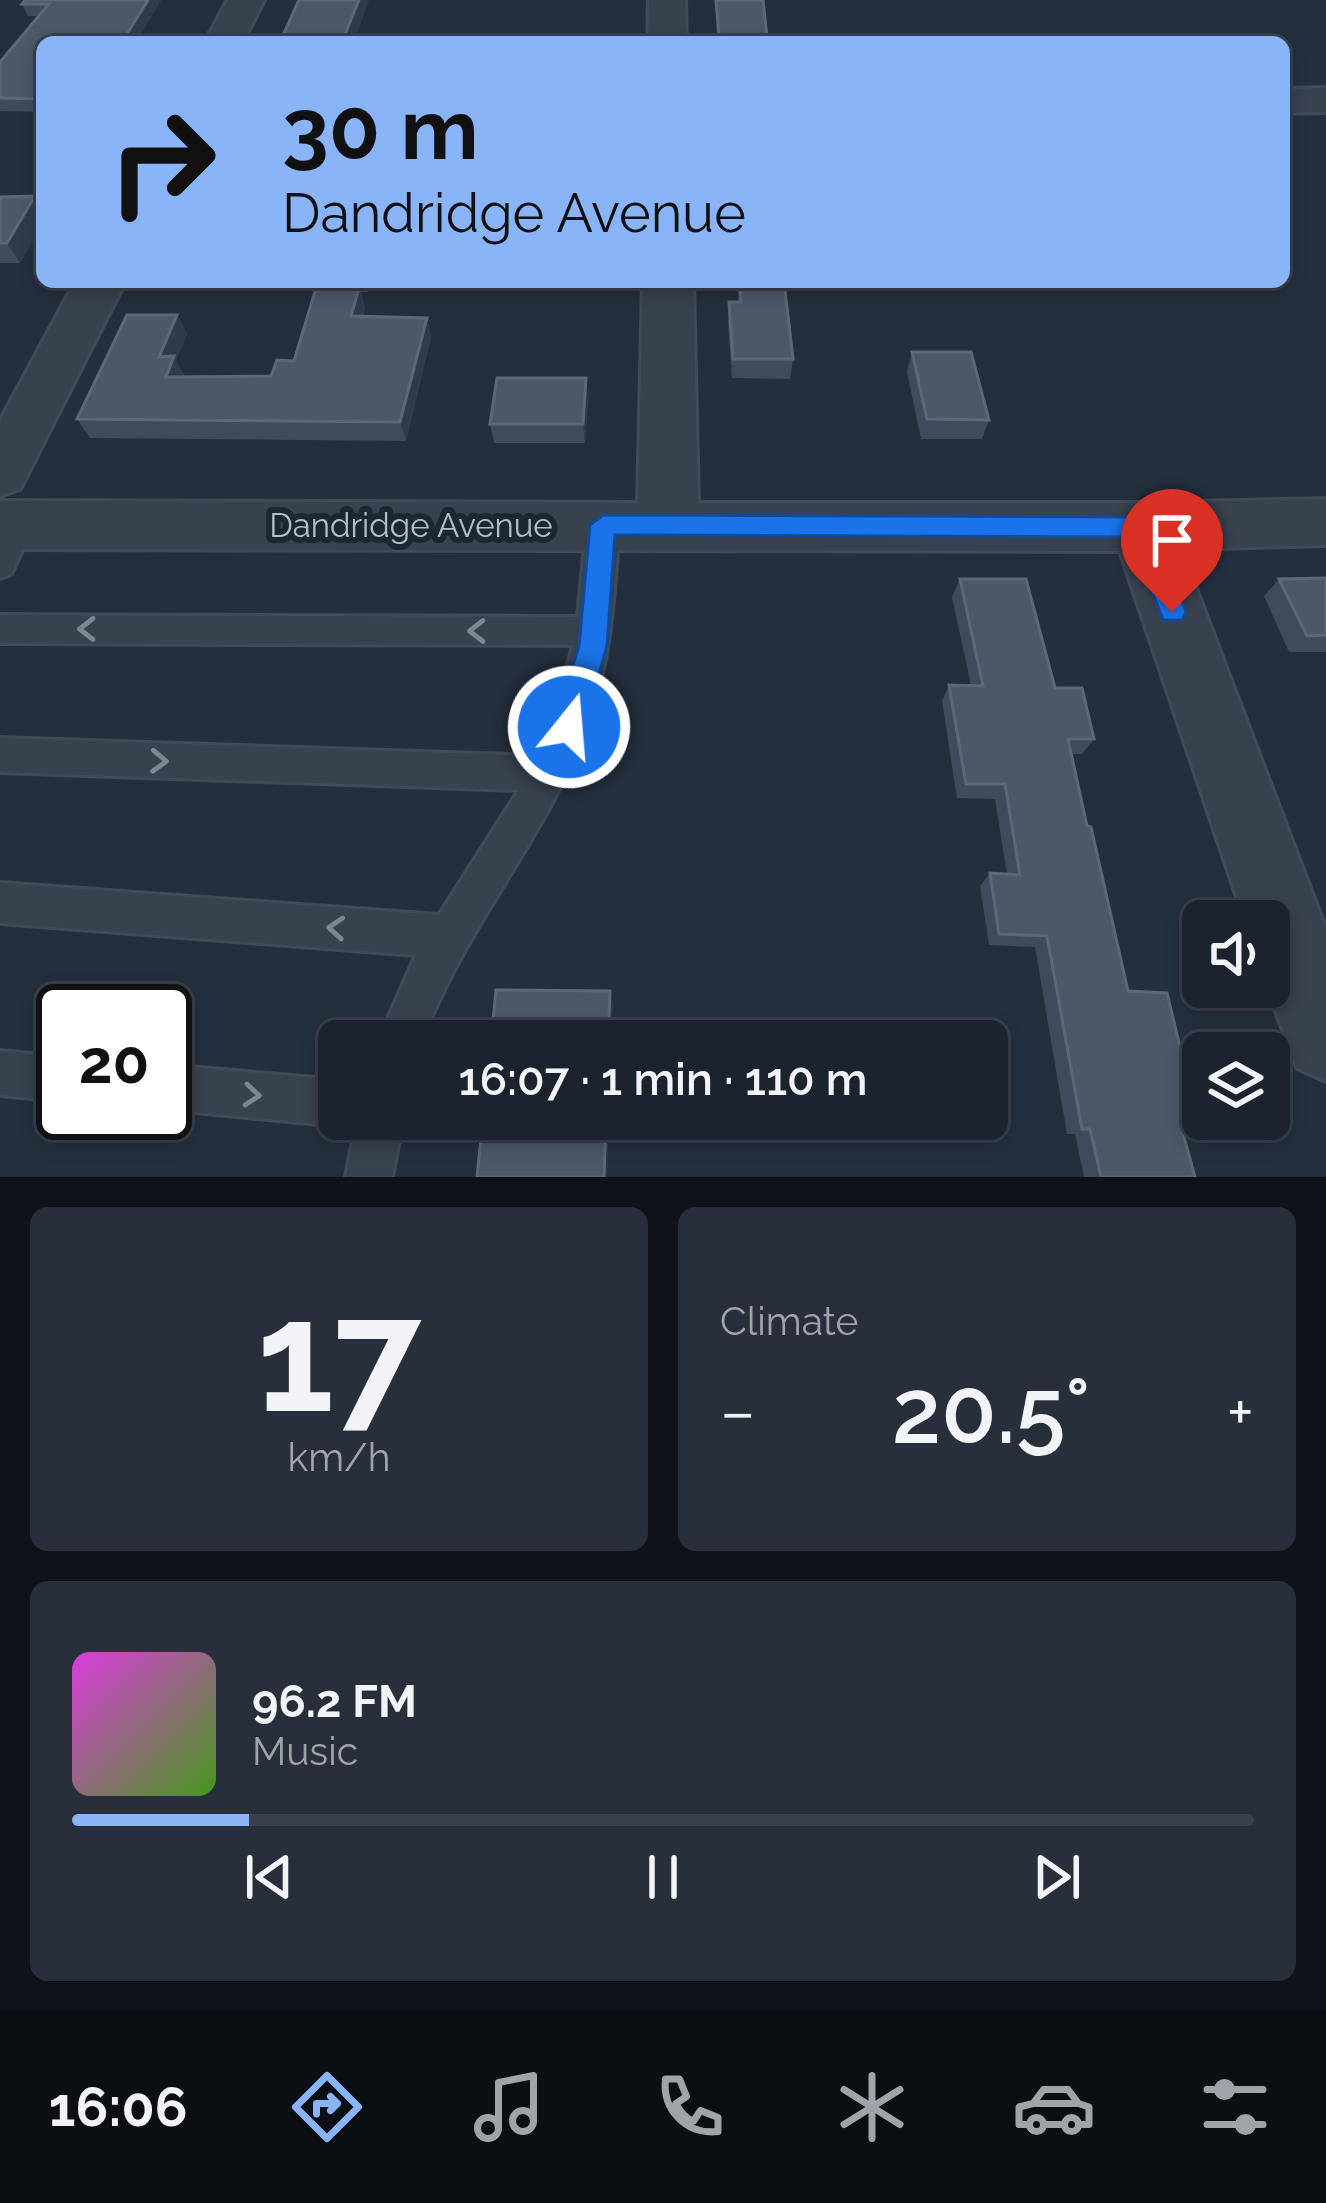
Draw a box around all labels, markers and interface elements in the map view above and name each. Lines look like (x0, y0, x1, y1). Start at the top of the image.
text: 30 m (282, 80, 479, 179)
icon: right (84, 84, 240, 240)
text: Dandridge Avenue (282, 181, 746, 245)
pin (1121, 489, 1223, 612)
street label: Dandridge Avenue (269, 506, 553, 545)
icon: arrive (1139, 507, 1205, 573)
one-way arrow (77, 616, 95, 642)
one-way arrow (467, 618, 485, 644)
position arrow (506, 664, 632, 790)
one-way arrow (150, 747, 169, 773)
map controls (1182, 900, 1290, 1140)
button: sound (1182, 900, 1290, 1008)
one-way arrow (326, 916, 345, 941)
speed limit sign: 20 (36, 984, 192, 1140)
button: layers (1182, 1032, 1290, 1140)
text: 16:07 · 1 min · 110 m (458, 1053, 868, 1106)
one-way arrow (243, 1082, 262, 1107)
text: 17 (257, 1264, 421, 1448)
text: Climate (720, 1298, 858, 1344)
text: 20.5° (892, 1358, 1090, 1464)
text: − (720, 1373, 756, 1450)
text: + (1227, 1373, 1254, 1450)
text: km/h (288, 1434, 390, 1480)
text: 96.2 FM (252, 1675, 417, 1728)
text: Music (252, 1728, 358, 1774)
icon: previous (236, 1844, 302, 1910)
icon: pause (630, 1844, 696, 1910)
icon: next (1024, 1844, 1090, 1910)
icon: directions (285, 2065, 369, 2149)
icon: music (467, 2065, 551, 2149)
icon: phone (648, 2065, 732, 2149)
icon: climate (830, 2065, 914, 2149)
icon: car (1012, 2065, 1096, 2149)
icon: filters (1193, 2065, 1277, 2149)
text: 16:06 (49, 2075, 188, 2139)

